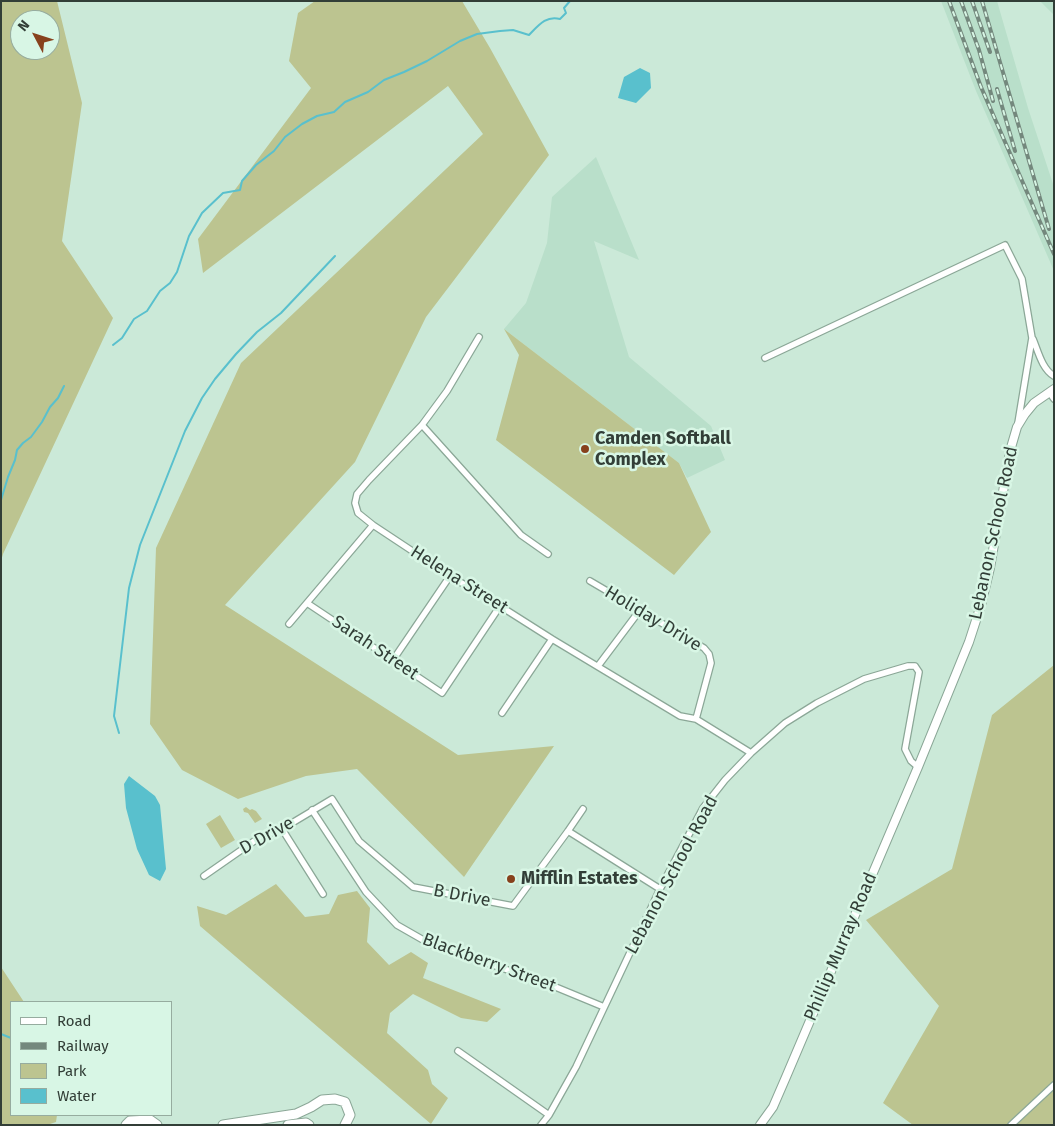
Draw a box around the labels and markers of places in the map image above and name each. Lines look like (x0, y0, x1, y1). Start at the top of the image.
place label: Camden Softball Complex (595, 428, 731, 470)
marker: Camden Softball Complex (579, 443, 591, 455)
place label: Mifflin Estates (521, 868, 638, 890)
marker: Mifflin Estates (505, 873, 517, 885)

